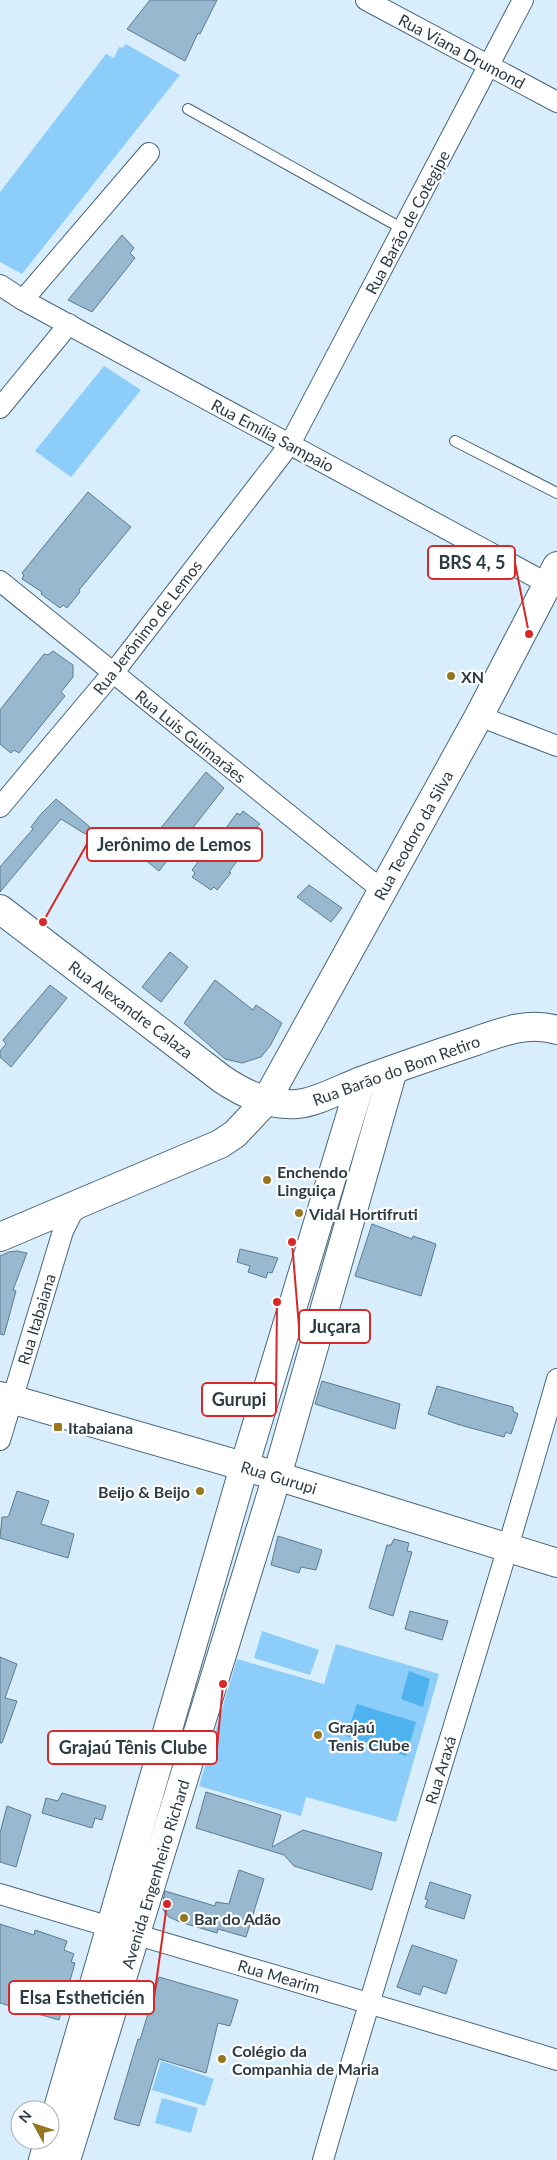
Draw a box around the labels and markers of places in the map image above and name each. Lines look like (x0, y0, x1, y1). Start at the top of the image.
callout: BRS 4, 5 (428, 546, 515, 579)
place label: XN (461, 667, 484, 686)
marker: XN (445, 670, 457, 682)
callout: Jerônimo de Lemos (87, 828, 262, 861)
place label: Enchendo Linguiça (277, 1162, 348, 1199)
marker: Enchendo Linguiça (261, 1174, 273, 1186)
place label: Vidal Hortifruti (308, 1204, 418, 1223)
marker: Vidal Hortifruti (293, 1207, 305, 1219)
callout: Juçara (299, 1310, 370, 1343)
callout: Gurupi (202, 1383, 276, 1416)
place label: Itabaiana (68, 1418, 133, 1437)
marker: Itabaiana (52, 1421, 64, 1433)
place label: Beijo & Beijo (98, 1482, 190, 1501)
marker: Beijo & Beijo (194, 1485, 206, 1497)
place label: Grajaú Tenis Clube (328, 1717, 410, 1754)
marker: Grajaú Tenis Clube (312, 1729, 324, 1741)
callout: Grajaú Tênis Clube (48, 1731, 217, 1764)
place label: Bar do Adão (194, 1909, 281, 1928)
marker: Bar do Adão (178, 1912, 190, 1924)
callout: Elsa Estheticién (9, 1981, 154, 2014)
place label: Colégio da Companhia de Maria (232, 2041, 379, 2078)
marker: Colégio da Companhia de Maria (216, 2053, 228, 2065)

